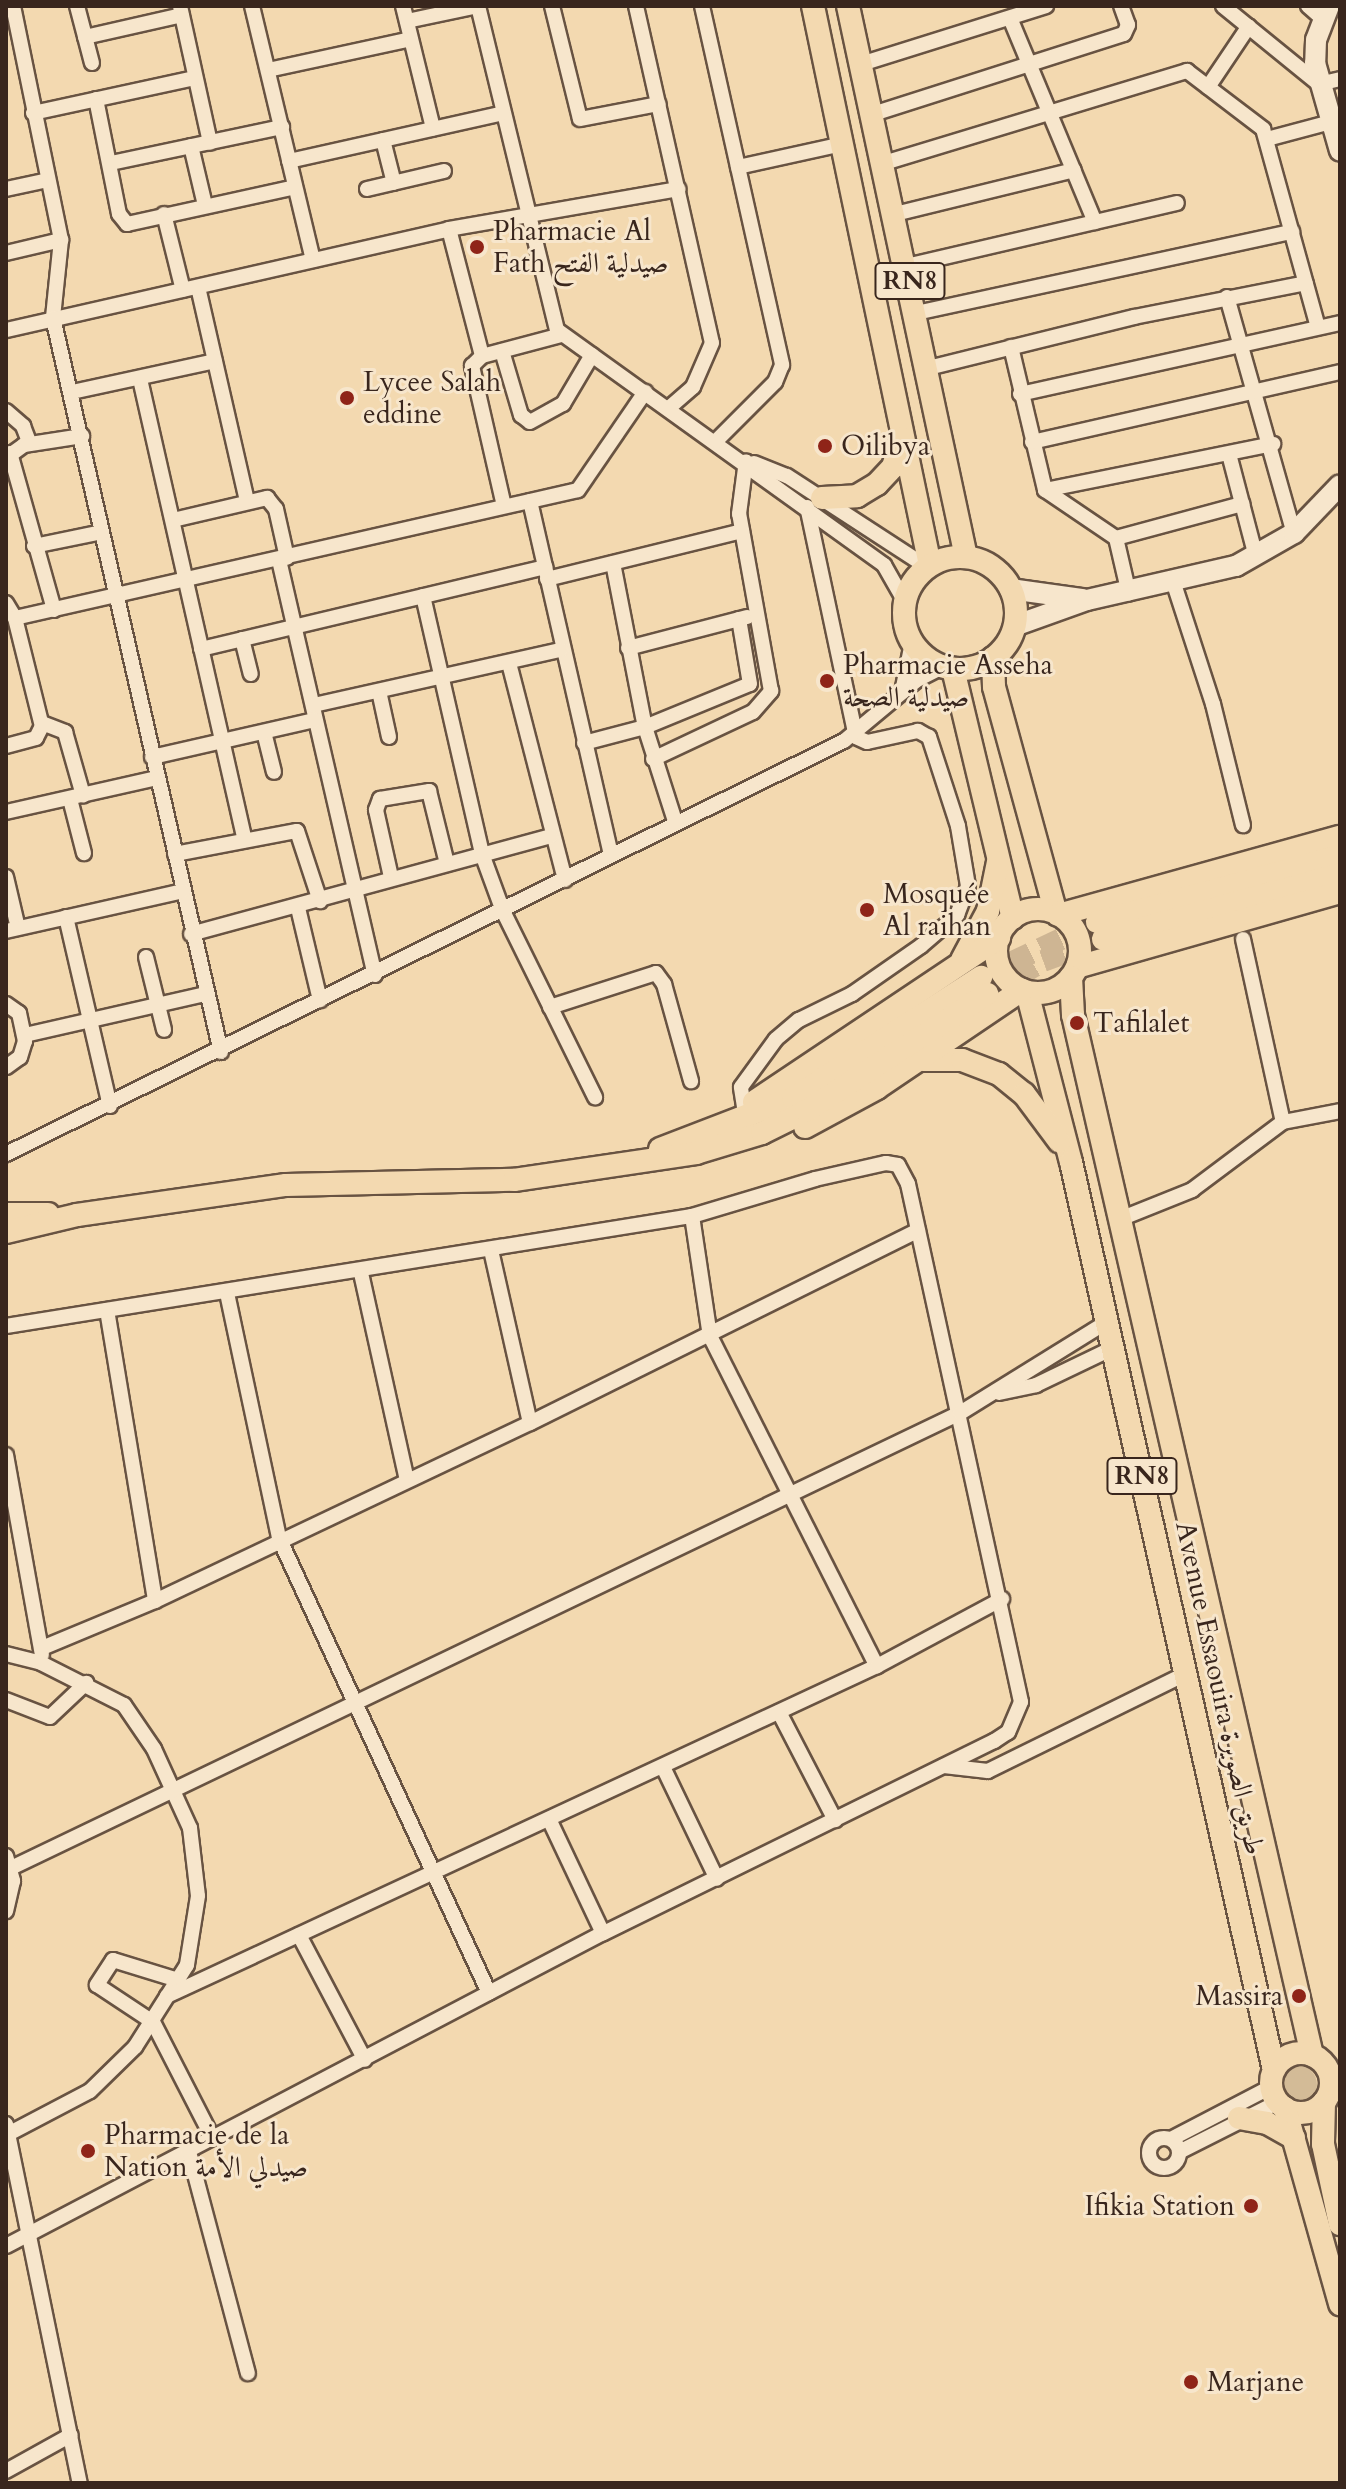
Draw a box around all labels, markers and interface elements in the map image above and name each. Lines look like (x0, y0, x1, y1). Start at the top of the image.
place label: Pharmacie Al Fath صيدلية الفتح (493, 214, 668, 280)
marker: Pharmacie Al Fath صيدلية الفتح (468, 238, 486, 256)
road number: RN8 (874, 259, 946, 303)
place label: Lycee Salah eddine (363, 365, 501, 431)
marker: Lycee Salah eddine (338, 389, 356, 407)
place label: Oilibya (841, 429, 930, 463)
marker: Oilibya (816, 437, 834, 455)
place label: Pharmacie Asseha صيدلية الصحة (843, 648, 1053, 714)
marker: Pharmacie Asseha صيدلية الصحة (818, 672, 836, 690)
place label: Mosquée Al raihan (883, 877, 991, 943)
marker: Mosquée Al raihan (858, 901, 876, 919)
place label: Tafilalet (1093, 1006, 1189, 1040)
marker: Tafilalet (1068, 1014, 1086, 1032)
road number: RN8 (1106, 1454, 1178, 1498)
street label: Avenue Essaouira طريق الصويرة (1168, 1518, 1272, 1858)
place label: Massira (1196, 1979, 1283, 2013)
marker: Massira (1290, 1987, 1308, 2005)
place label: Pharmacie de la Nation صيدلي الأمة (104, 2118, 308, 2184)
marker: Pharmacie de la Nation صيدلي الأمة (79, 2142, 97, 2160)
place label: Ifikia Station (1084, 2189, 1235, 2223)
marker: Ifikia Station (1242, 2197, 1260, 2215)
place label: Marjane (1207, 2365, 1304, 2399)
marker: Marjane (1182, 2373, 1200, 2391)

